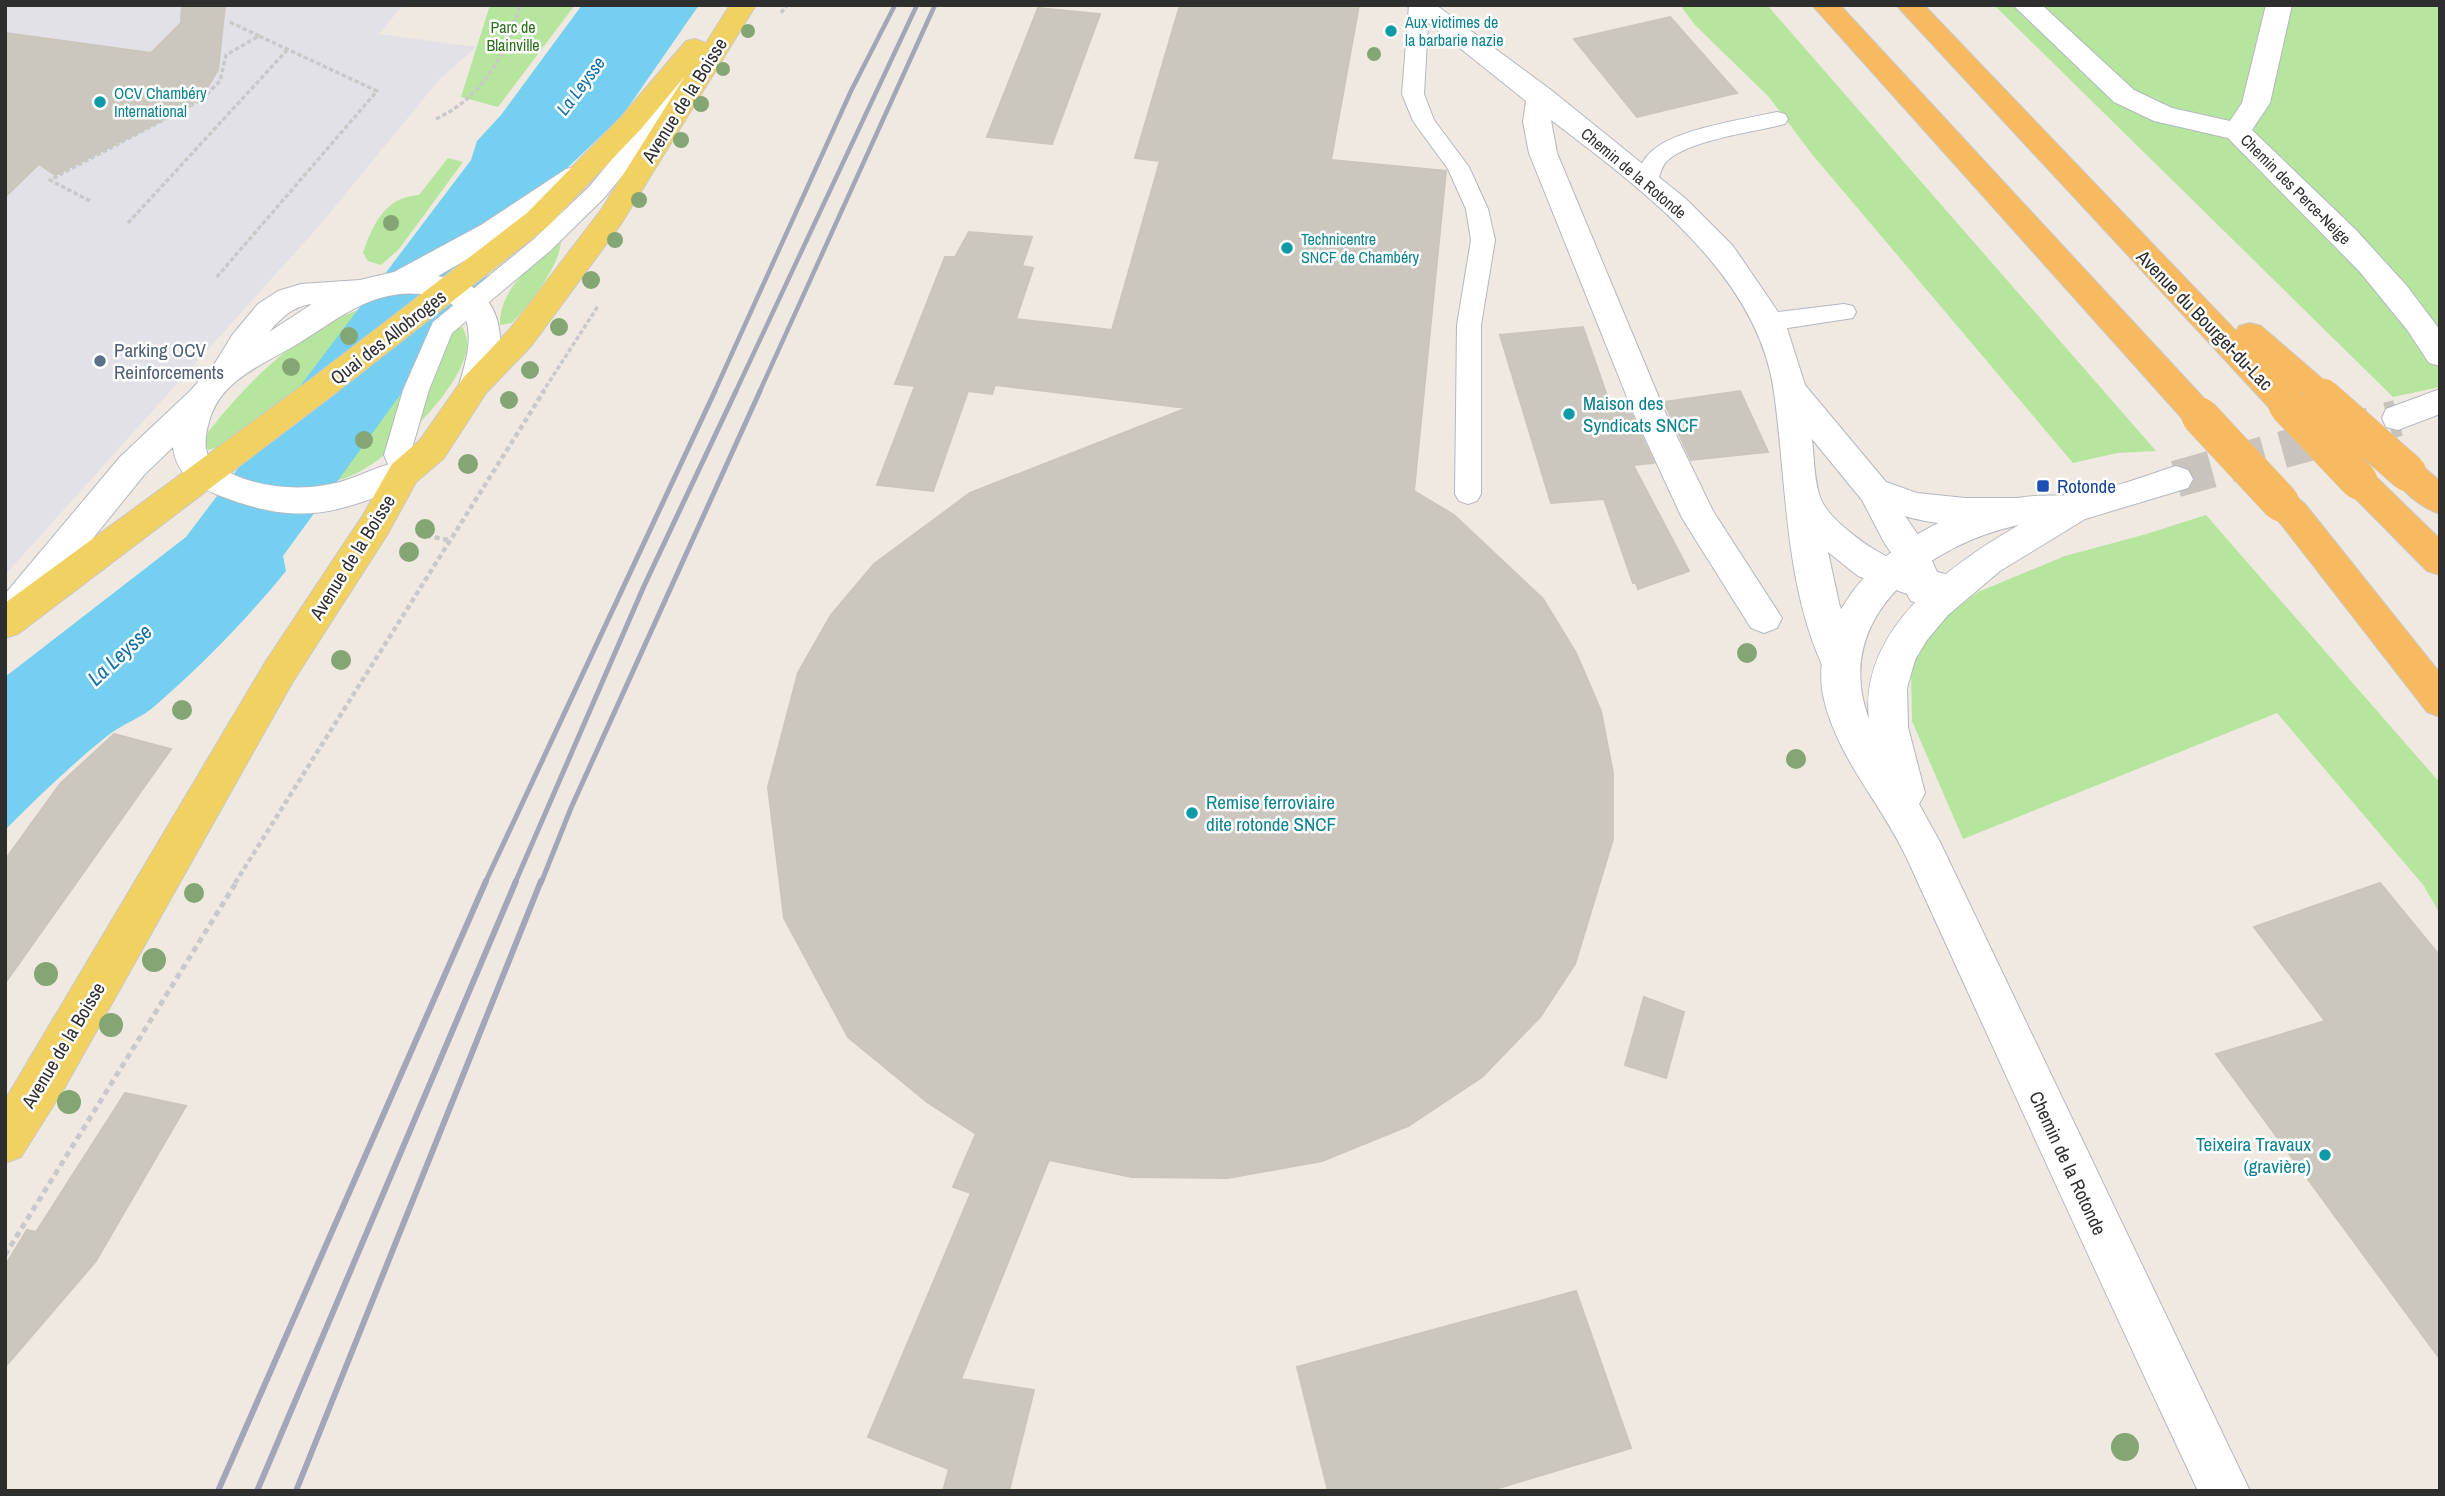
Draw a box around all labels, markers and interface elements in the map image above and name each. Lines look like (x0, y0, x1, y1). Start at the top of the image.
place label: Aux victimes de la barbarie nazie (1404, 11, 1503, 51)
park label: Parc de Blainville (486, 16, 540, 56)
marker: Aux victimes de la barbarie nazie (1383, 23, 1399, 39)
street label: Avenue de la Boisse (635, 33, 733, 168)
water label: La Leysse (550, 51, 611, 120)
place label: OCV Chambéry International (114, 82, 207, 122)
marker: OCV Chambéry International (92, 94, 108, 110)
street label: Chemin de la Rotonde (1577, 122, 1691, 224)
street label: Chemin des Perce-Neige (2236, 129, 2356, 249)
place label: Technicentre SNCF de Chambéry (1301, 228, 1420, 268)
marker: Technicentre SNCF de Chambéry (1279, 240, 1295, 256)
street label: Avenue du Bourget-du-Lac (2130, 243, 2279, 396)
street label: Quai des Allobroges (325, 283, 451, 390)
place label: Parking OCV Reinforcements (114, 337, 224, 385)
marker: Parking OCV Reinforcements (92, 353, 108, 369)
place label: Maison des Syndicats SNCF (1583, 390, 1698, 438)
marker: Maison des Syndicats SNCF (1561, 406, 1577, 422)
place label: Rotonde (2057, 473, 2116, 499)
marker: Rotonde (2035, 478, 2051, 494)
street label: Avenue de la Boisse (303, 490, 401, 625)
water label: La Leysse (81, 617, 158, 692)
place label: Remise ferroviaire dite rotonde SNCF (1206, 789, 1336, 837)
marker: Remise ferroviaire dite rotonde SNCF (1184, 805, 1200, 821)
street label: Avenue de la Boisse (15, 977, 111, 1114)
street label: Chemin de la Rotonde (2023, 1087, 2113, 1239)
place label: Teixeira Travaux (gravière) (2196, 1131, 2311, 1179)
marker: Teixeira Travaux (gravière) (2317, 1147, 2333, 1163)

